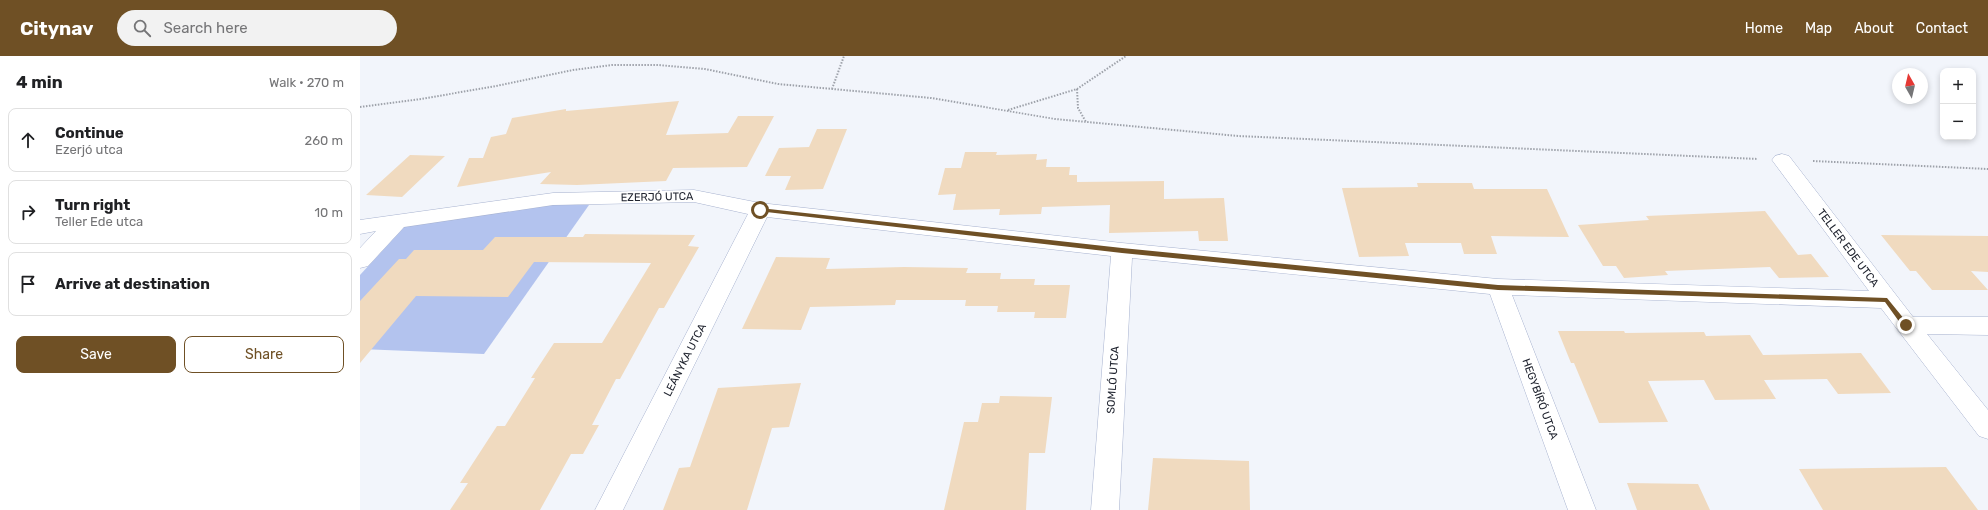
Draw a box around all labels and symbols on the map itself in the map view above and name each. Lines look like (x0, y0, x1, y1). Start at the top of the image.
north arrow (1892, 68, 1928, 104)
street label: EZERJÓ UTCA (621, 190, 694, 204)
route start (751, 201, 769, 219)
street label: TELLER EDE UTCA (1814, 206, 1882, 290)
route end (1897, 316, 1915, 334)
street label: LEÁNYKA UTCA (661, 321, 709, 399)
street label: SOMLÓ UTCA (1104, 345, 1122, 414)
street label: HEGYBÍRÓ UTCA (1519, 357, 1561, 442)

